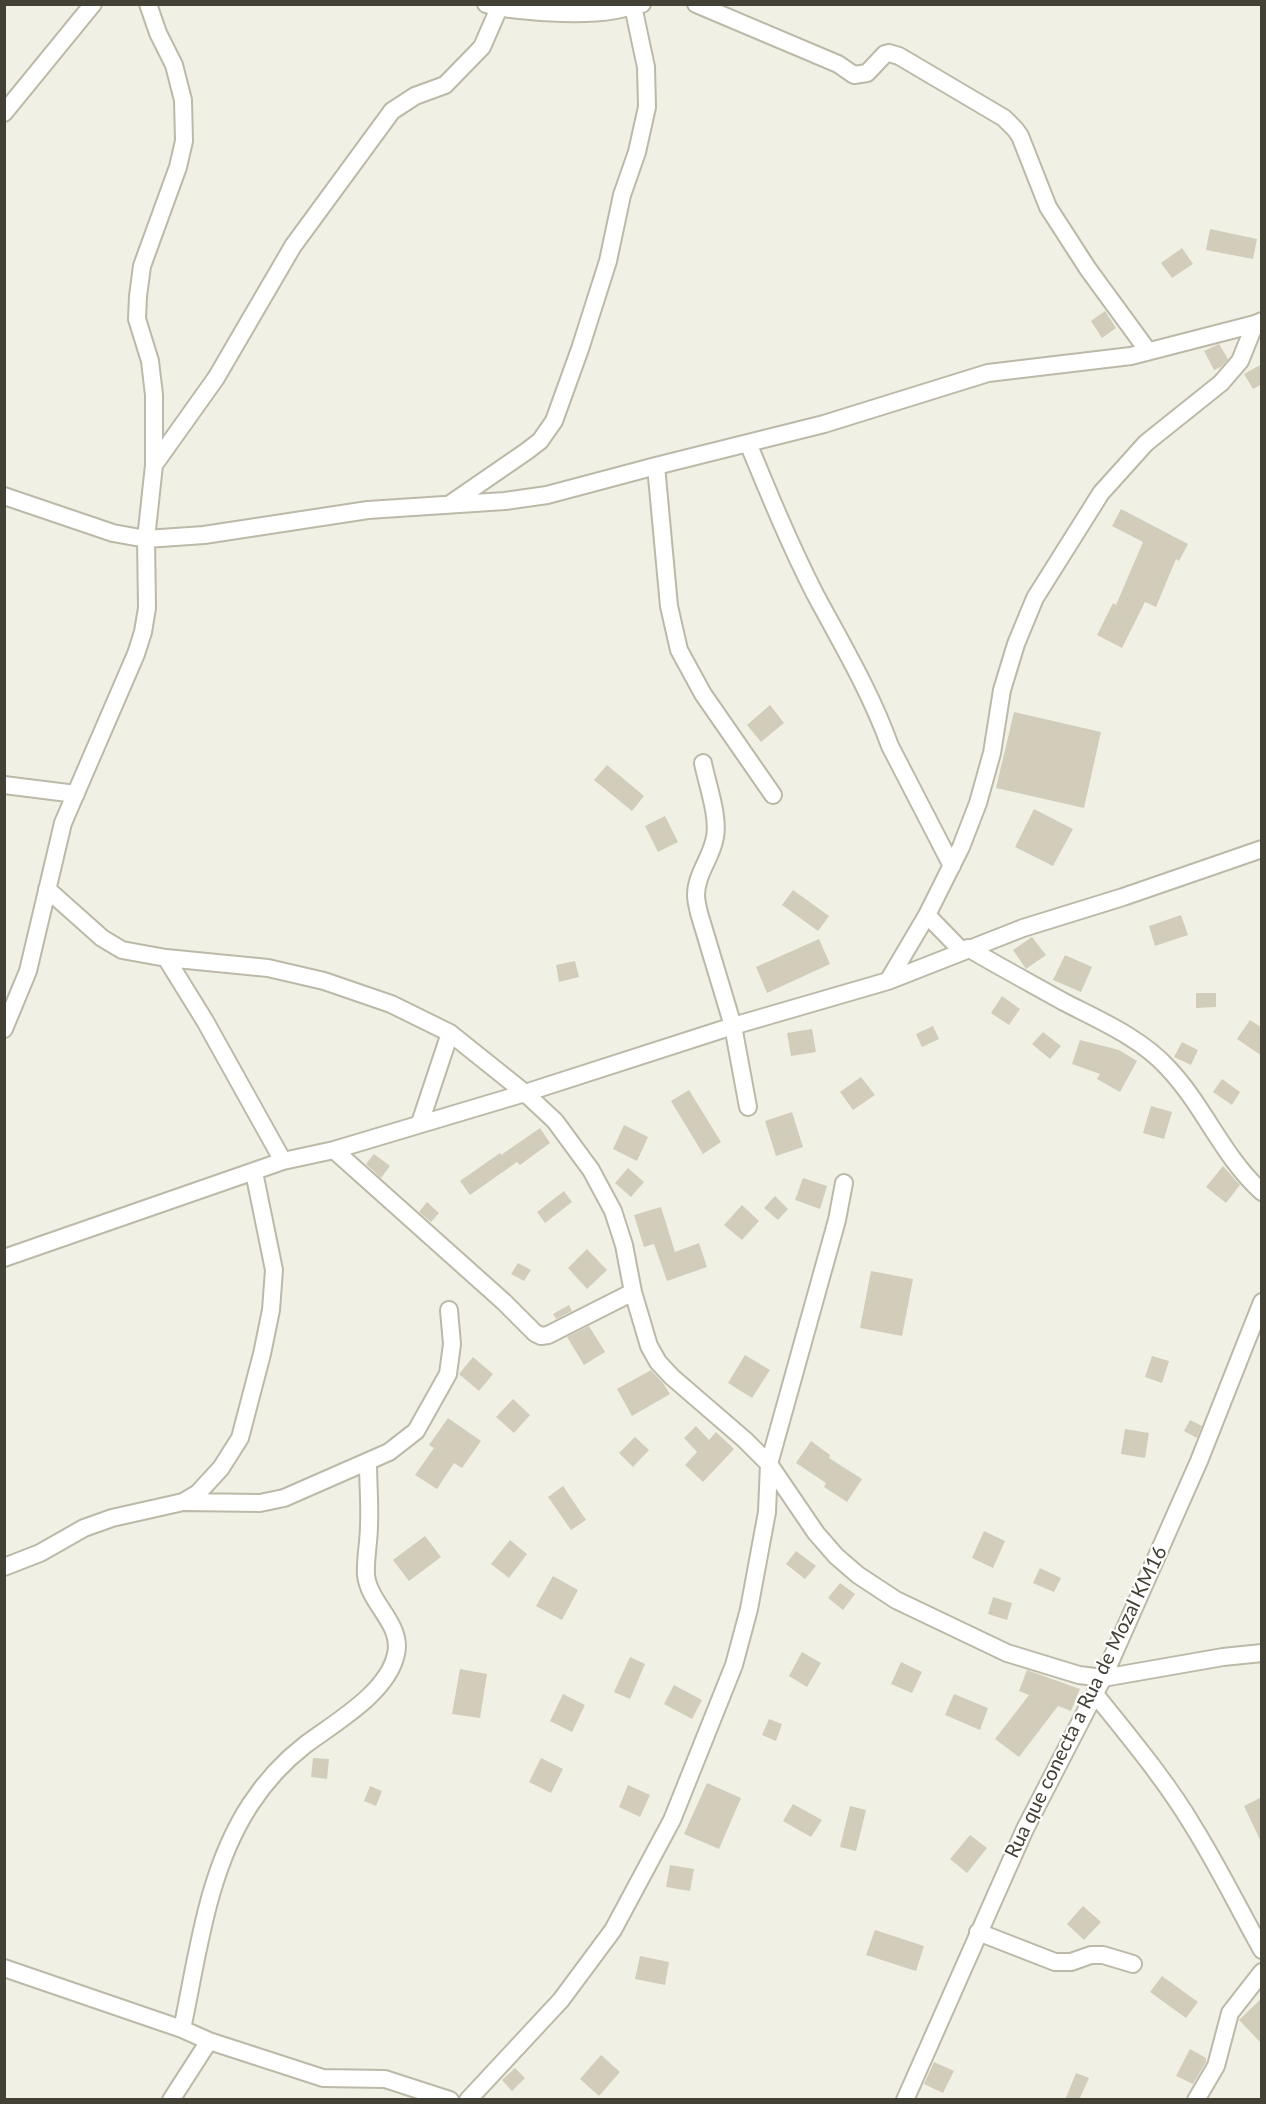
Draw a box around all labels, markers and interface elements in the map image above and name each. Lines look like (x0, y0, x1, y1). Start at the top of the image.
street label: Rua que conecta a Rua de Mozal KM16 (1000, 1542, 1172, 1862)

